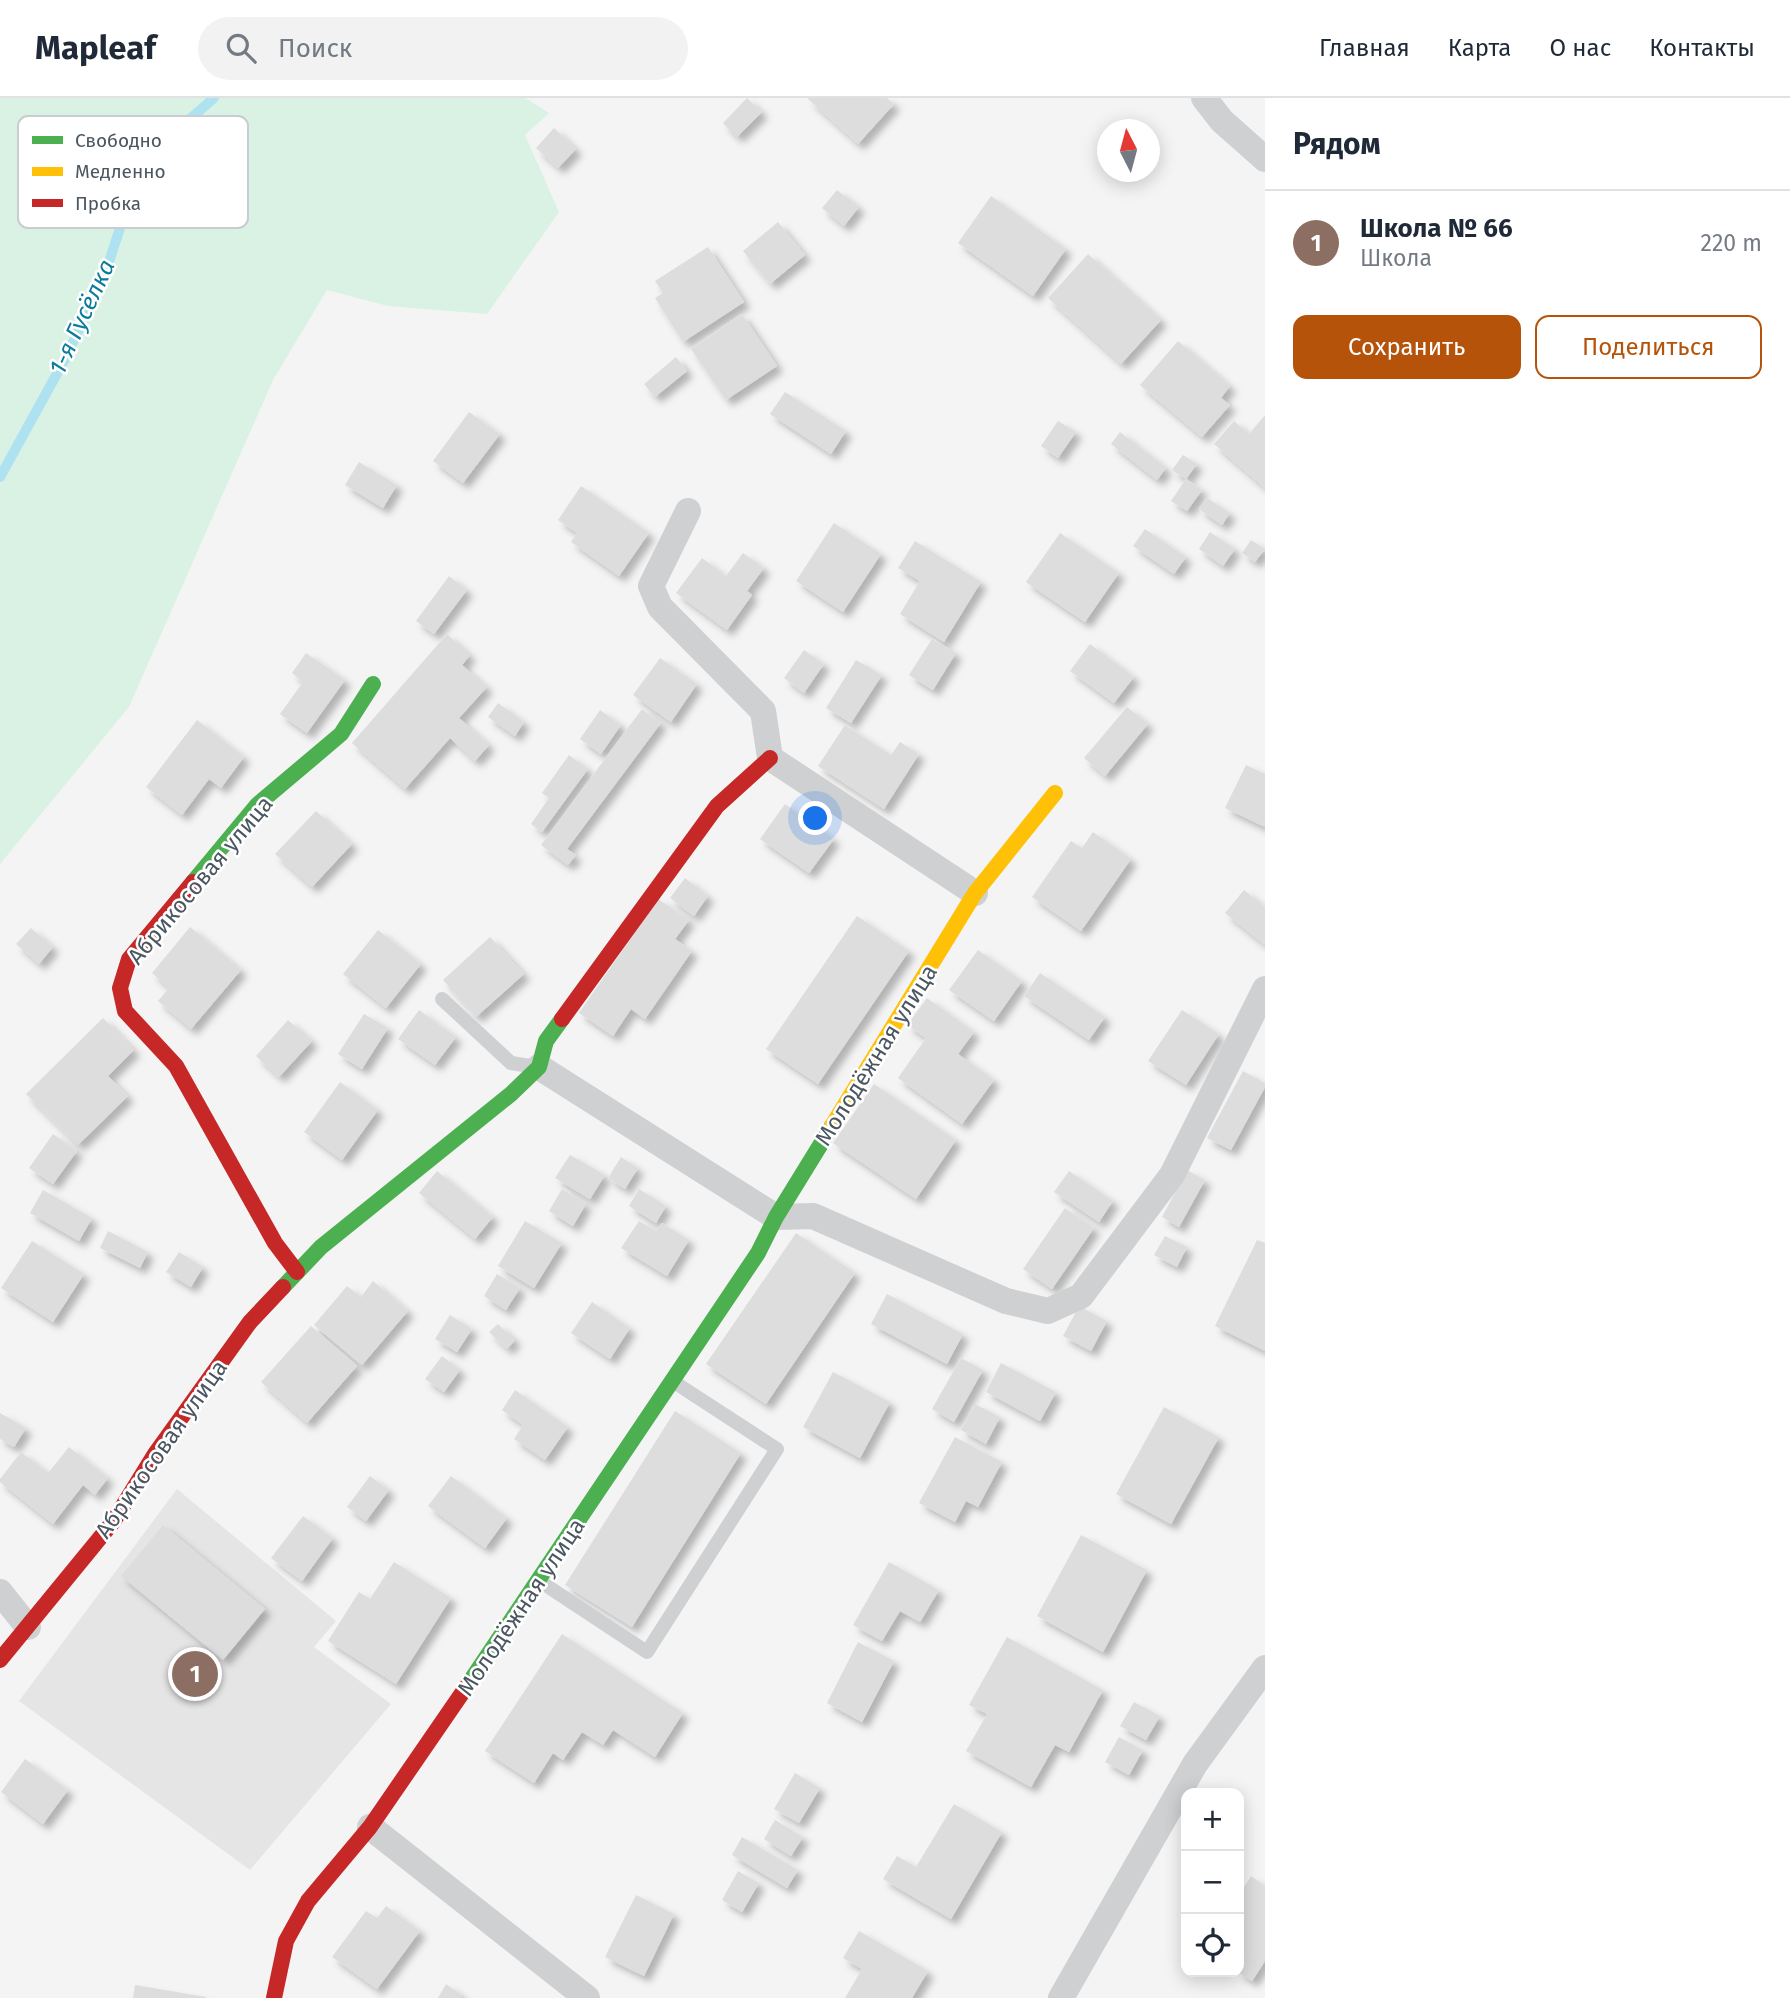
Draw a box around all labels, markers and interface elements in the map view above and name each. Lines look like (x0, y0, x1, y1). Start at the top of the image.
search box (198, 17, 688, 80)
text: Mapleaf (35, 28, 156, 68)
icon: search (222, 29, 260, 67)
text: Поиск (278, 33, 352, 64)
text: Главная (1319, 34, 1410, 62)
text: Карта (1448, 34, 1511, 62)
text: О нас (1549, 34, 1611, 62)
text: Контакты (1649, 34, 1755, 62)
legend (18, 116, 248, 228)
north arrow (1097, 119, 1160, 182)
text: Рядом (1293, 126, 1381, 162)
text: Свободно (75, 129, 162, 152)
text: Медленно (75, 160, 166, 183)
text: Пробка (75, 192, 141, 215)
text: Школа № 66 (1360, 213, 1513, 244)
text: 1 (1311, 229, 1321, 257)
text: 220 m (1701, 229, 1762, 257)
text: Школа (1360, 244, 1432, 272)
water label: 1-я Гусёлка (43, 255, 121, 379)
button: Сохранить (1293, 315, 1521, 379)
button: Поделиться (1535, 315, 1762, 379)
street label: Абрикосовая улица (121, 790, 279, 970)
your location (798, 801, 832, 835)
street label: Молодёжная улица (809, 959, 943, 1151)
street label: Абрикосовая улица (89, 1354, 233, 1544)
street label: Молодёжная улица (451, 1513, 591, 1701)
pin: 1 (172, 1648, 218, 1700)
map controls (1181, 1788, 1244, 1977)
button: + (1181, 1788, 1244, 1851)
button: − (1181, 1851, 1244, 1914)
button: locate (1181, 1914, 1244, 1977)

